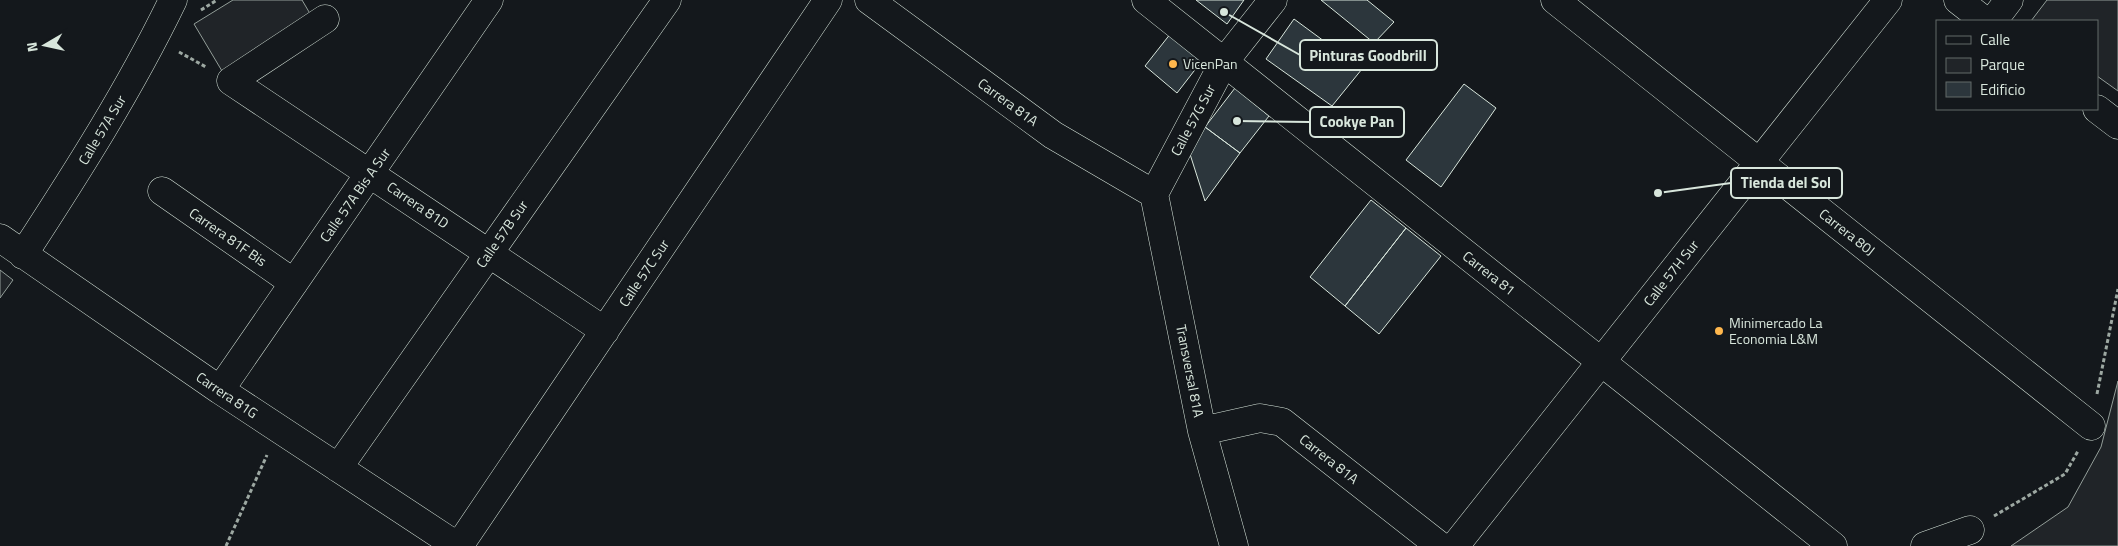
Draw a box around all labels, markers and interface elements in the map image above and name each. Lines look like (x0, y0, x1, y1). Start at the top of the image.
north arrow (20, 20, 70, 70)
legend (1936, 20, 2098, 110)
text: Calle (1980, 28, 2010, 51)
callout: Pinturas Goodbrill (1300, 40, 1437, 70)
text: N (21, 41, 43, 54)
text: Pinturas Goodbrill (1309, 44, 1427, 67)
place label: VicenPan (1183, 53, 1238, 74)
text: Parque (1980, 53, 2025, 76)
marker: VicenPan (1167, 58, 1179, 70)
street label: Carrera 81A (974, 72, 1043, 131)
text: Edificio (1980, 78, 2025, 101)
street label: Calle 57G Sur (1165, 80, 1220, 159)
street label: Calle 57A Sur (72, 91, 131, 169)
callout: Cookye Pan (1310, 107, 1404, 137)
text: Cookye Pan (1320, 110, 1394, 133)
street label: Calle 57A Bis A Sur (314, 143, 395, 246)
callout: Tienda del Sol (1731, 168, 1842, 198)
text: Tienda del Sol (1741, 171, 1831, 194)
street label: Carrera 81D (383, 176, 454, 233)
street label: Calle 57B Sur (470, 195, 533, 272)
street label: Carrera 81F Bis (185, 202, 271, 271)
street label: Carrera 80J (1815, 203, 1880, 260)
street label: Calle 57C Sur (613, 235, 674, 311)
street label: Calle 57H Sur (1638, 235, 1703, 310)
street label: Carrera 81 (1458, 245, 1520, 300)
place label: Minimercado La Economia L&M (1729, 312, 1823, 349)
street label: Transversal 81A (1171, 323, 1210, 420)
marker: Minimercado La Economia L&M (1713, 325, 1725, 337)
street label: Carrera 81G (192, 366, 262, 423)
street label: Carrera 81A (1295, 429, 1364, 489)

